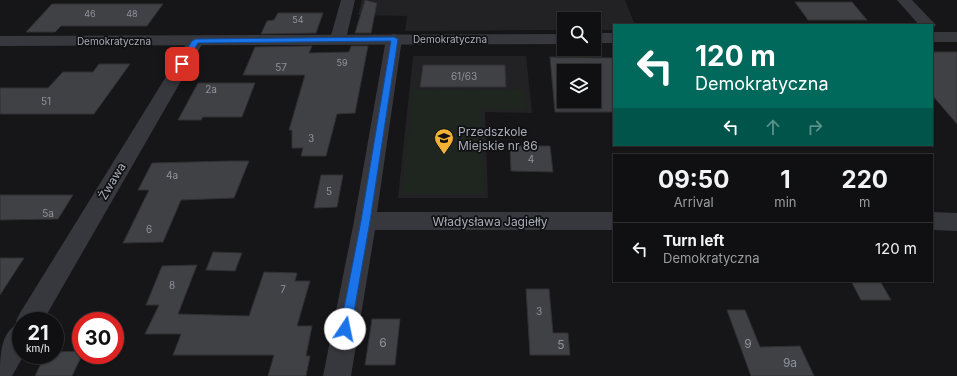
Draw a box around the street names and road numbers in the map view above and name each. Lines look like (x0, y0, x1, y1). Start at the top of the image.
street label: Demokratyczna (413, 33, 487, 45)
street label: Demokratyczna (77, 35, 151, 47)
street label: Żwawa (95, 160, 129, 202)
street label: Władysława Jagiełły (433, 214, 548, 229)

